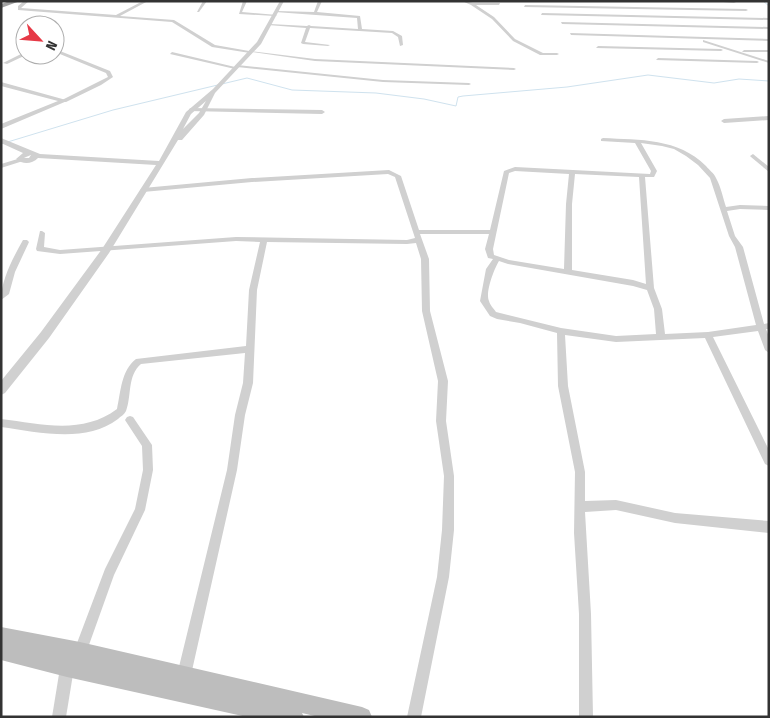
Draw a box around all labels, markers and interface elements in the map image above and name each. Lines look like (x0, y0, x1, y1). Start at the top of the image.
north arrow (15, 15, 65, 65)
text: N (42, 38, 61, 53)

